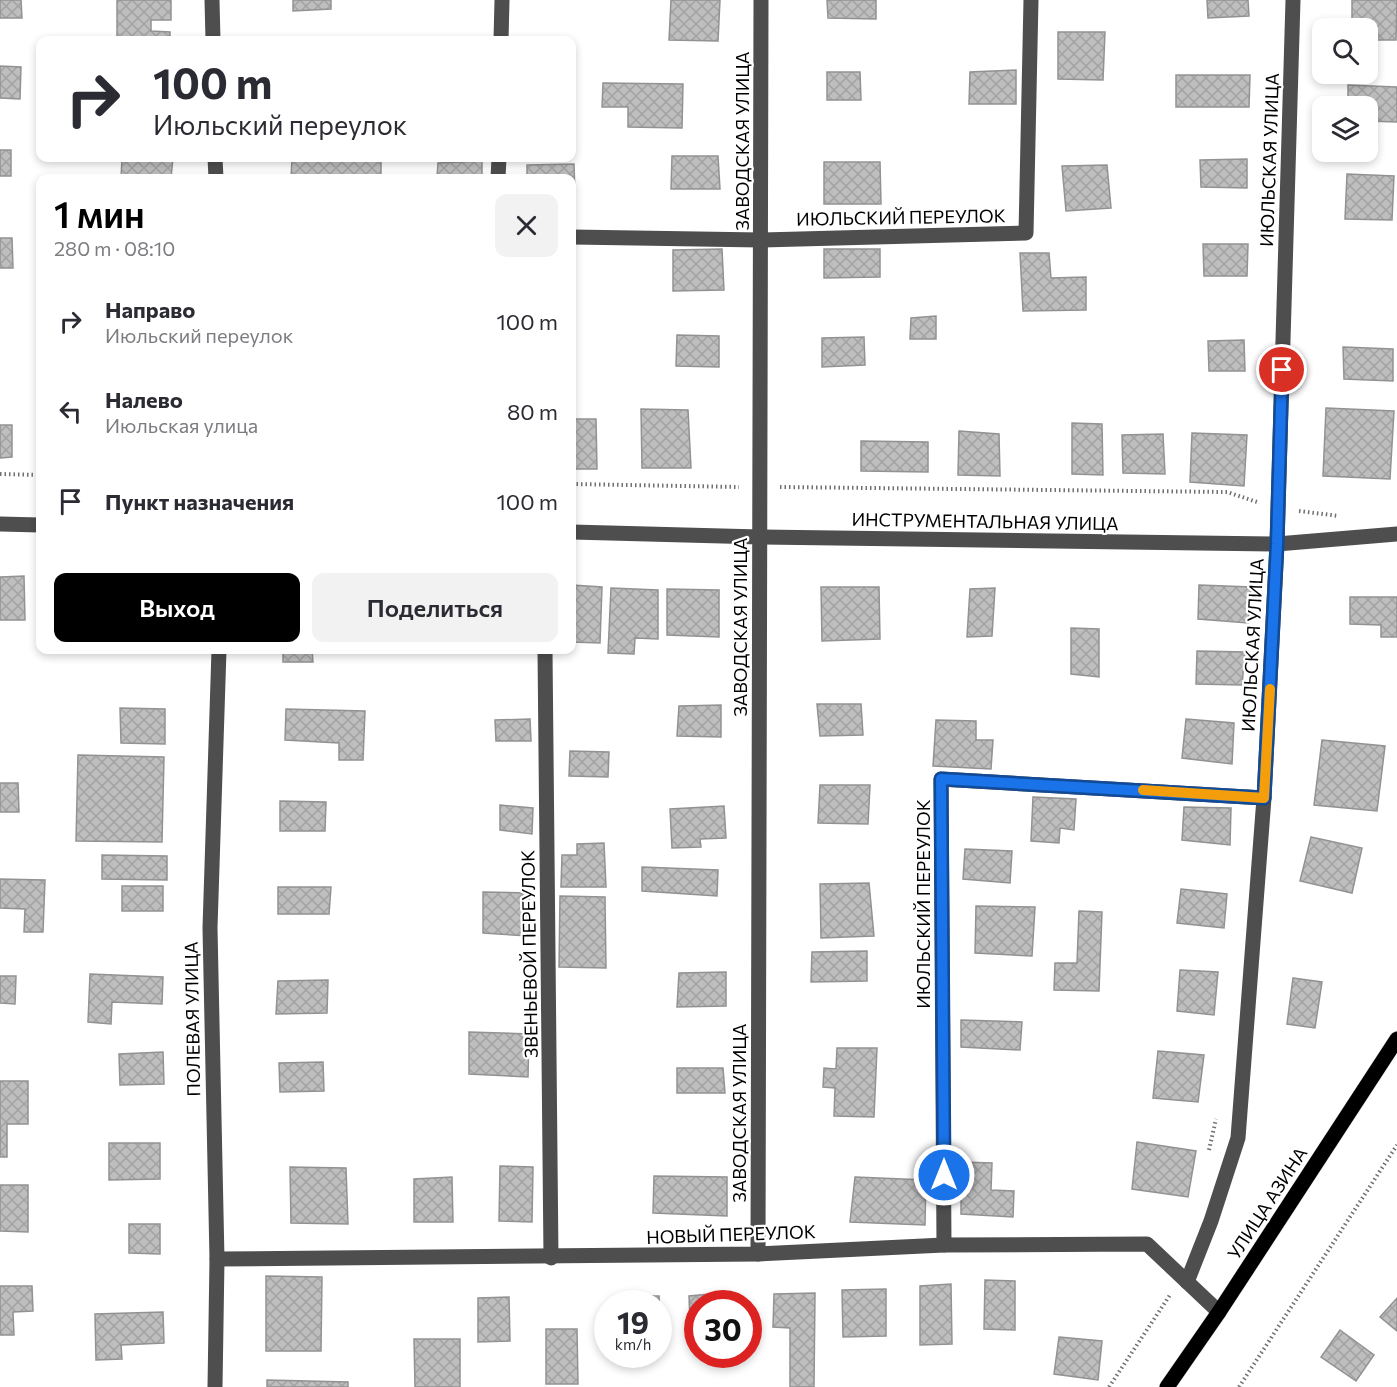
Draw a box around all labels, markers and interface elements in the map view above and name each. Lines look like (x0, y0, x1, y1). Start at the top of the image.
map controls (1312, 18, 1378, 162)
button: search (1312, 18, 1378, 84)
street label: ЗАВОДСКАЯ УЛИЦА (731, 52, 753, 230)
text: 100 m (153, 56, 273, 108)
icon: right (54, 60, 132, 138)
street label: ИЮЛЬСКАЯ УЛИЦА (1255, 73, 1283, 247)
button: layers (1312, 96, 1378, 162)
text: Июльский переулок (153, 108, 407, 141)
text: 1 мин (54, 191, 145, 235)
button: close (495, 194, 558, 257)
street label: ИЮЛЬСКИЙ ПЕРЕУЛОК (796, 204, 1006, 230)
text: 280 m · 08:10 (54, 236, 175, 260)
text: Направо (105, 296, 195, 323)
icon: right (54, 305, 87, 338)
text: 100 m (496, 308, 558, 335)
text: Июльский переулок (105, 323, 293, 347)
pin (1256, 344, 1307, 395)
icon: arrive (1265, 353, 1298, 386)
text: Налево (105, 386, 183, 413)
icon: left (54, 395, 87, 428)
text: 80 m (507, 398, 558, 425)
text: Июльская улица (105, 413, 258, 437)
icon: arrive (54, 485, 87, 518)
text: Пункт назначения (105, 488, 294, 515)
text: 100 m (496, 488, 558, 515)
street label: ИНСТРУМЕНТАЛЬНАЯ УЛИЦА (851, 508, 1119, 534)
street label: ЗАВОДСКАЯ УЛИЦА (729, 538, 751, 716)
street label: ИЮЛЬСКАЯ УЛИЦА (1236, 558, 1268, 732)
button: Выход (54, 573, 300, 642)
button: Поделиться (312, 573, 558, 642)
street label: ИЮЛЬСКИЙ ПЕРЕУЛОК (912, 799, 934, 1009)
street label: ЗВЕНЬЕВОЙ ПЕРЕУЛОК (516, 850, 542, 1058)
street label: ПОЛЕВАЯ УЛИЦА (180, 941, 204, 1097)
street label: ЗАВОДСКАЯ УЛИЦА (728, 1024, 750, 1202)
position arrow (912, 1143, 976, 1207)
street label: УЛИЦА АЗИНА (1223, 1143, 1311, 1263)
street label: НОВЫЙ ПЕРЕУЛОК (646, 1220, 816, 1248)
speed limit sign: 30 (684, 1290, 762, 1368)
text: 19 (617, 1303, 649, 1340)
text: km/h (615, 1335, 651, 1353)

